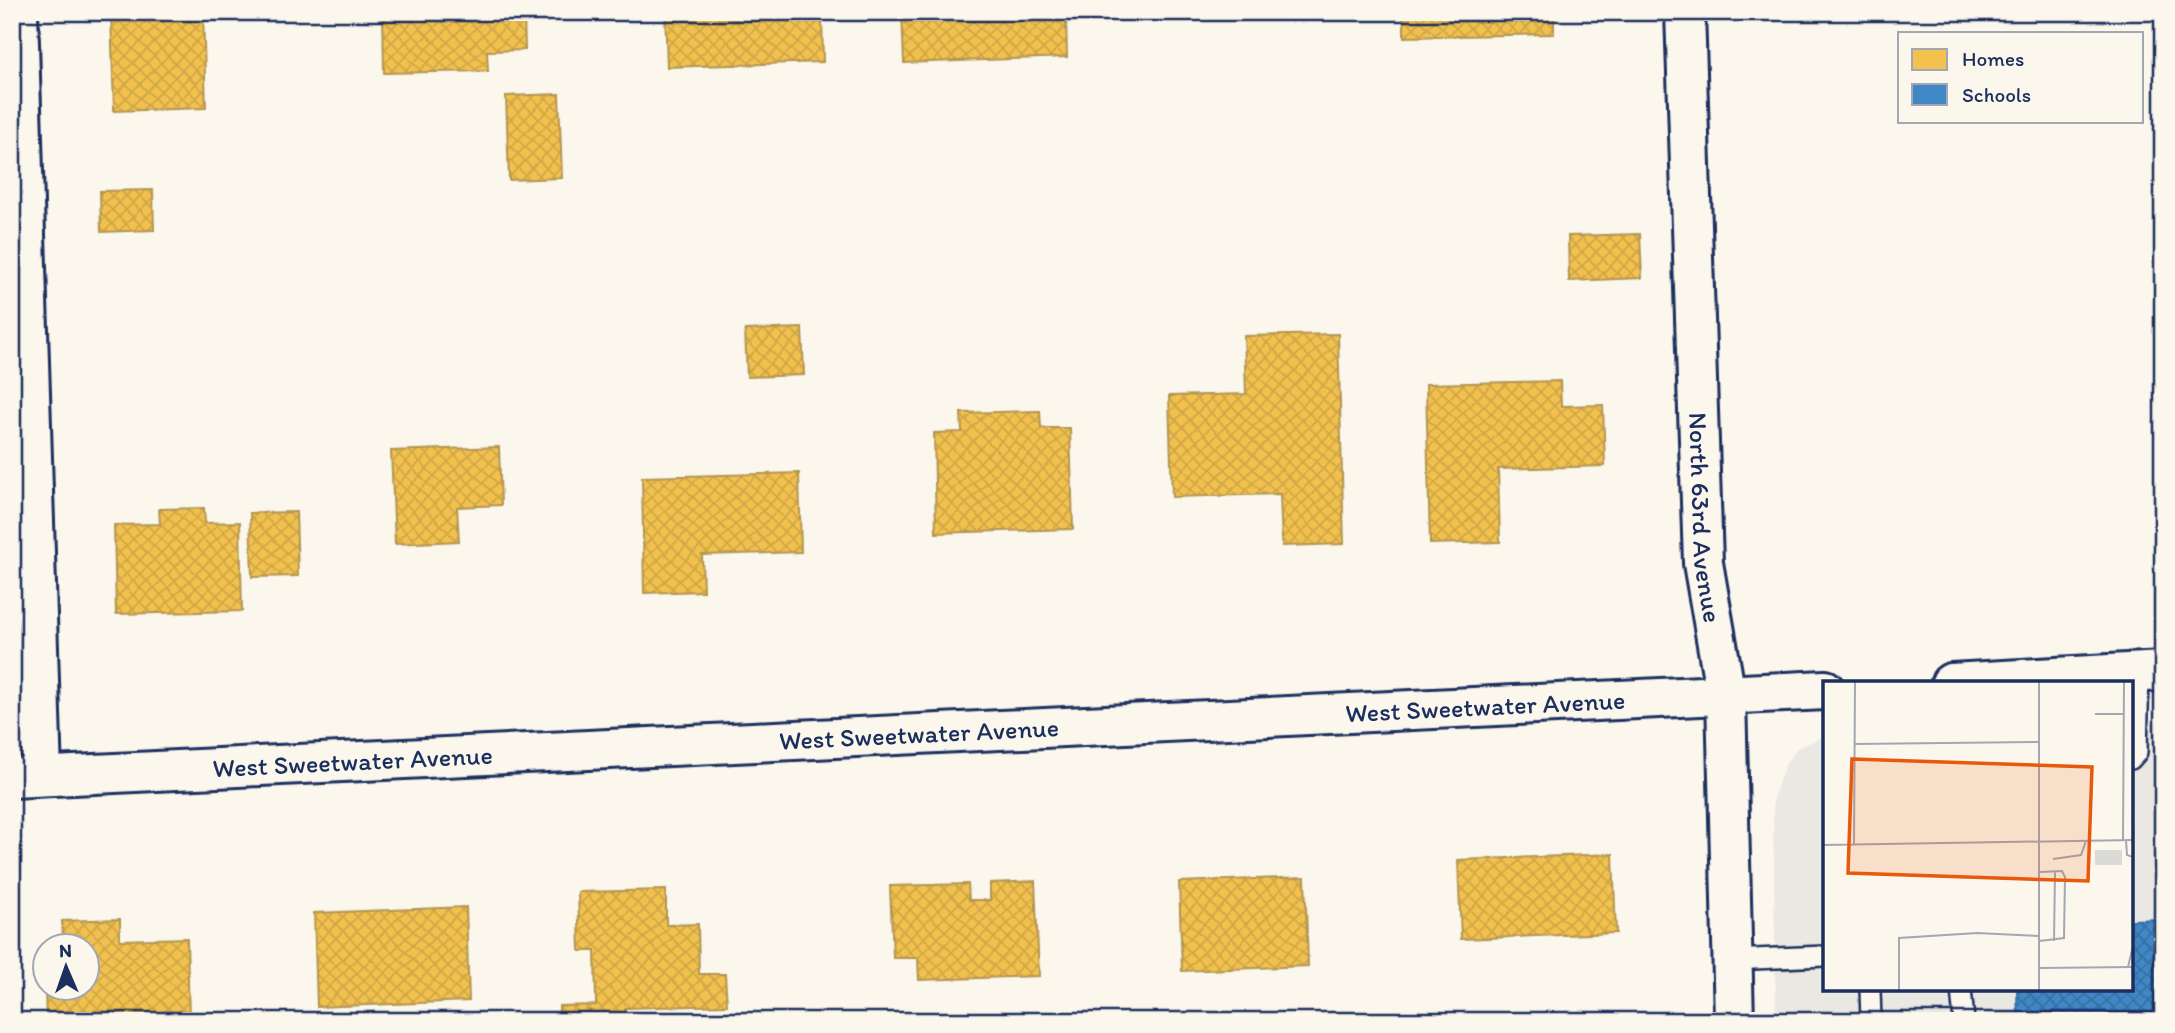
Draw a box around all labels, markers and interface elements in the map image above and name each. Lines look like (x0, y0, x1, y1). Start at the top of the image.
legend (1898, 32, 2144, 122)
text: Homes (1962, 46, 2024, 71)
text: Schools (1962, 82, 2031, 107)
street label: North 63rd Avenue (1682, 412, 1729, 625)
inset map (1823, 681, 2133, 991)
street label: West Sweetwater Avenue (1345, 684, 1626, 729)
street label: West Sweetwater Avenue (778, 711, 1060, 757)
street label: West Sweetwater Avenue (212, 739, 493, 784)
north arrow (32, 932, 102, 1002)
text: N (59, 939, 72, 962)

